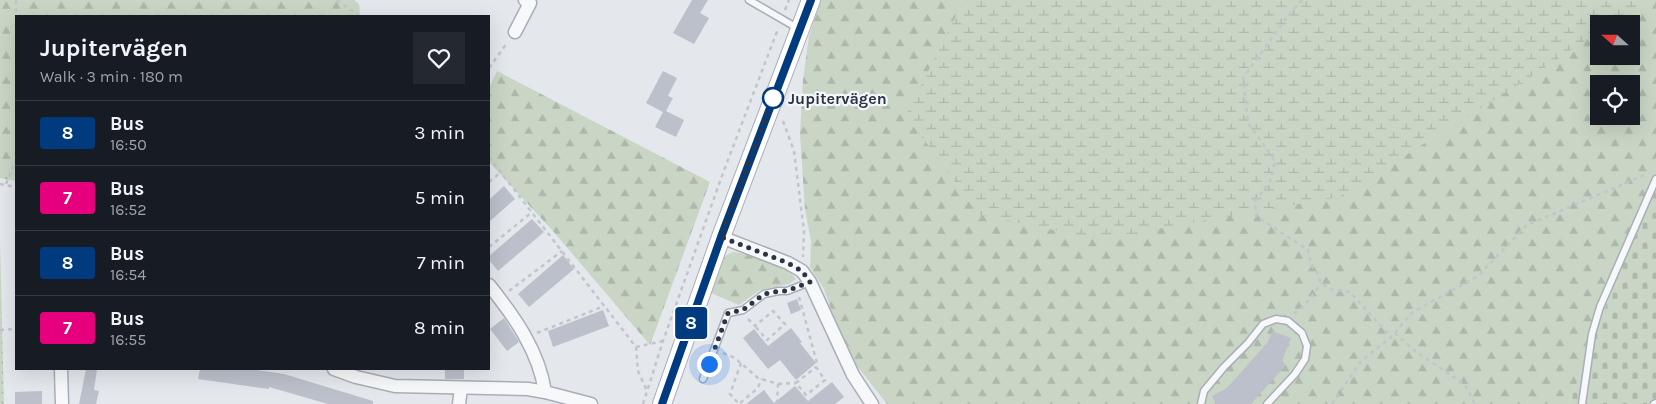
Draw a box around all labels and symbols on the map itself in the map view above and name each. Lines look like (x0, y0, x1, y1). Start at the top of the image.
north arrow (1590, 15, 1640, 65)
marker: Jupitervägen (762, 87, 784, 109)
place label: Jupitervägen (788, 89, 887, 108)
line badge: 8 (675, 307, 707, 339)
your location (697, 352, 722, 377)

